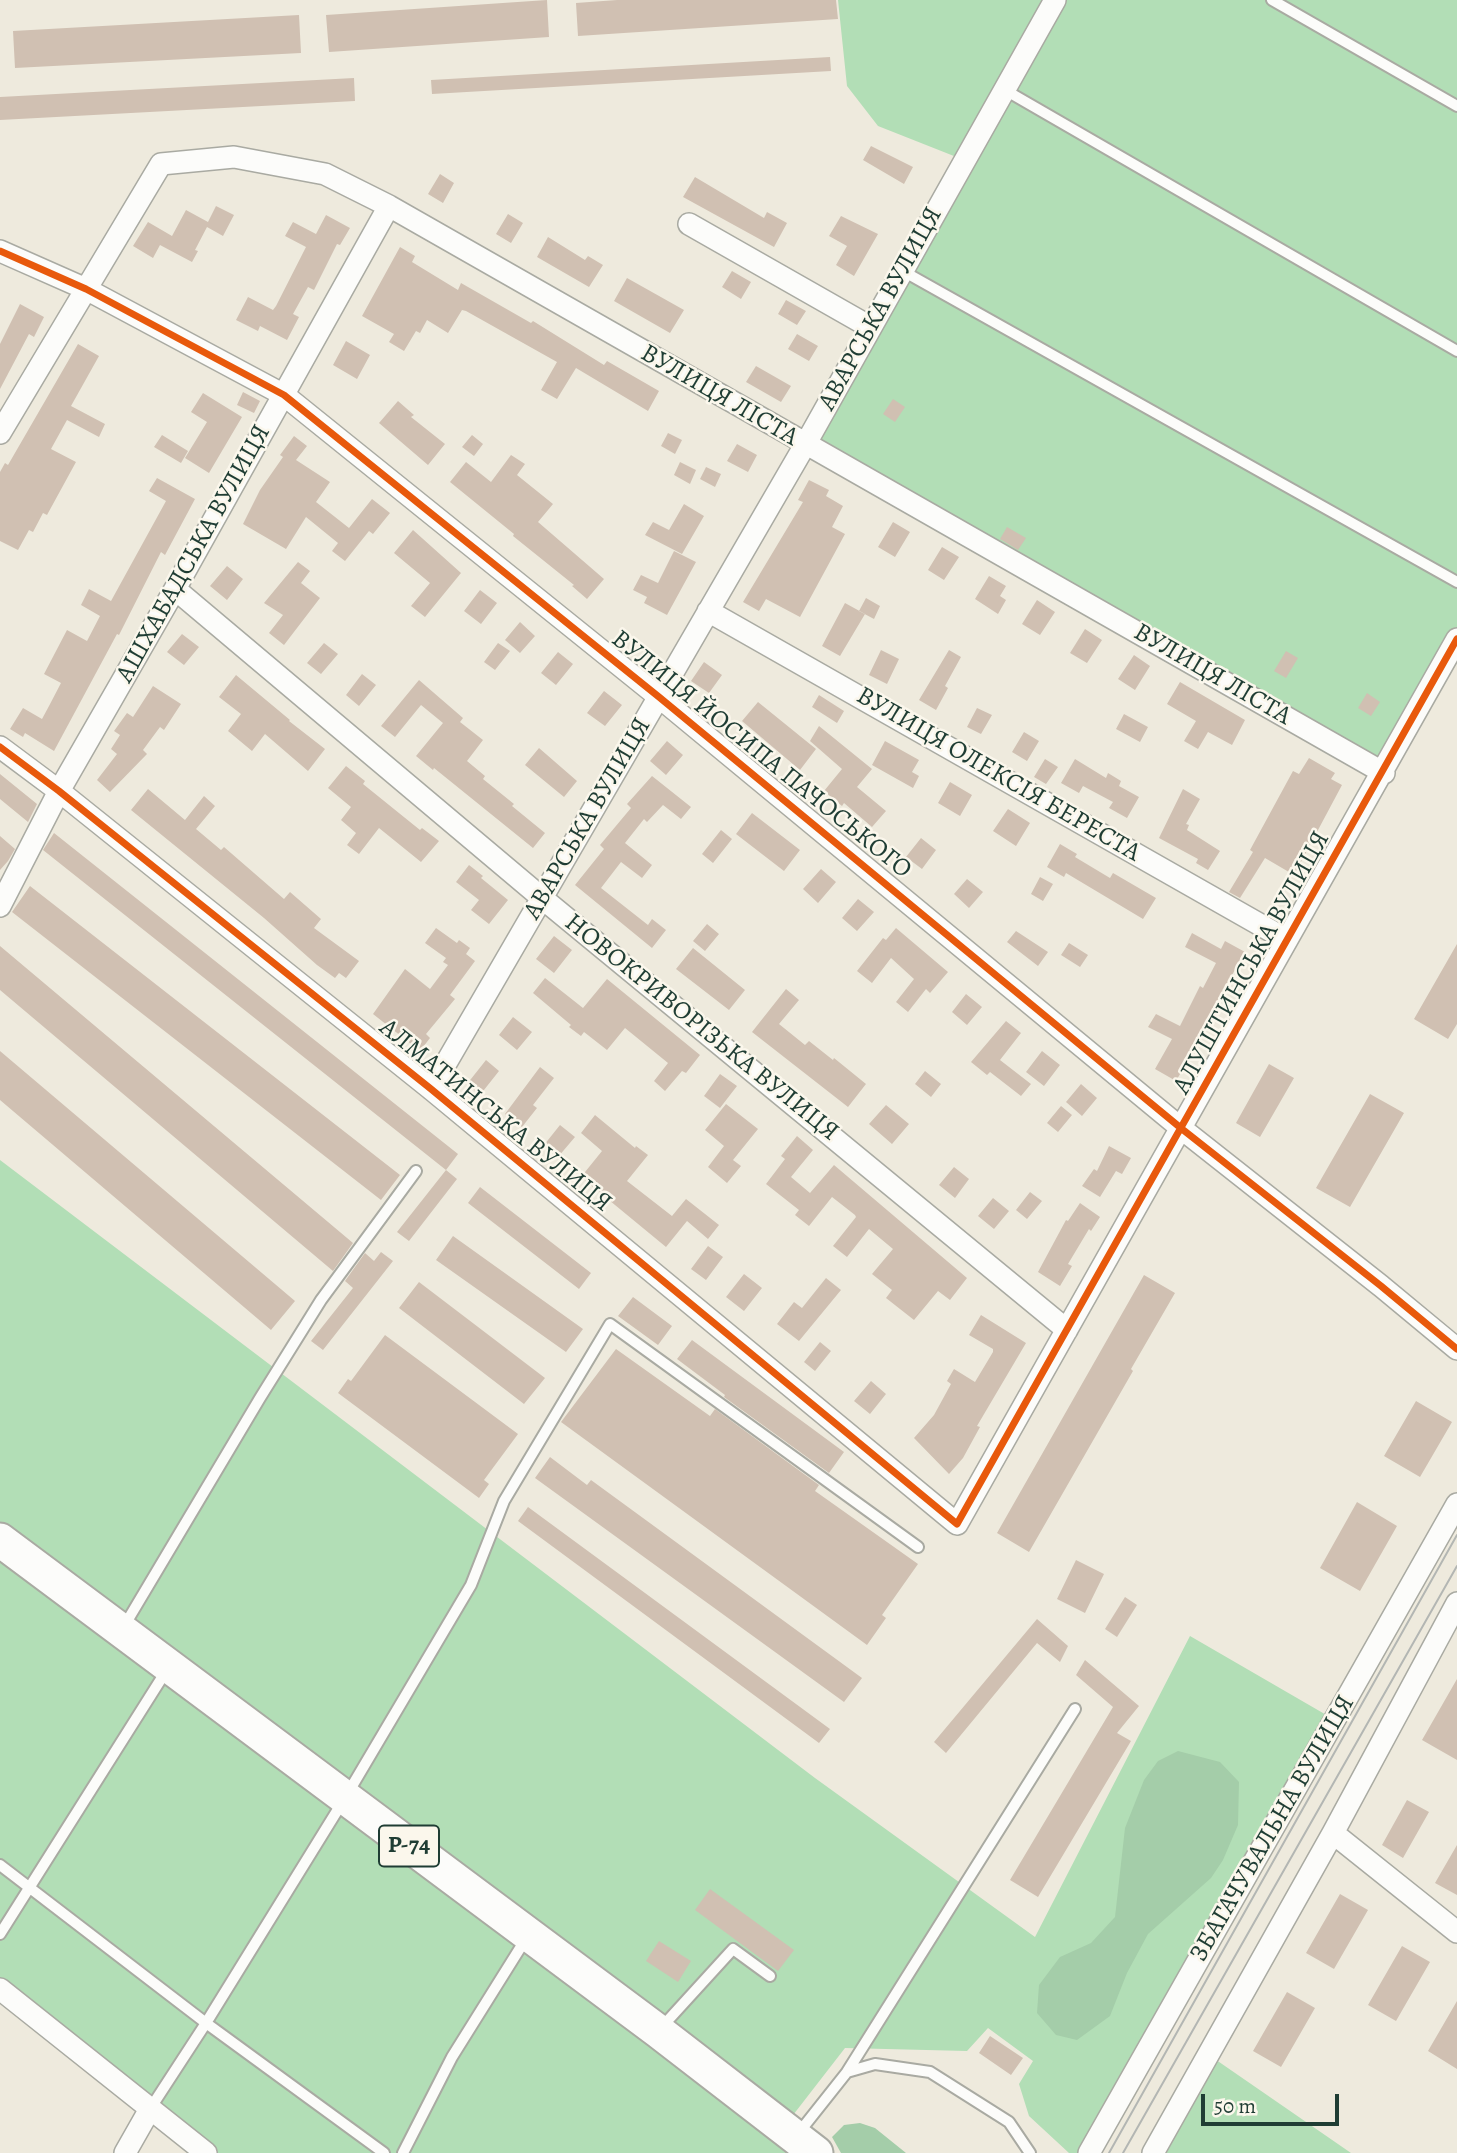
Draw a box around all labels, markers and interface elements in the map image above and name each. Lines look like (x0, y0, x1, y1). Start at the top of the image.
street label: АВАРСЬКА ВУЛИЦЯ (812, 202, 950, 416)
street label: ВУЛИЦЯ ЛІСТА (635, 338, 803, 454)
street label: АШХАБАДСЬКА ВУЛИЦЯ (110, 420, 278, 688)
street label: ВУЛИЦЯ ЛІСТА (1128, 617, 1296, 733)
street label: ВУЛИЦЯ ЙОСИПА ПАЧОСЬКОГО (605, 624, 917, 886)
street label: ВУЛИЦЯ ОЛЕКСІЯ БЕРЕСТА (850, 681, 1146, 869)
street label: АВАРСЬКА ВУЛИЦЯ (518, 713, 658, 925)
street label: АЛУШТИНСЬКА ВУЛИЦЯ (1167, 826, 1337, 1100)
street label: НОВОКРИВОРІЗЬКА ВУЛИЦЯ (558, 908, 844, 1148)
street label: АЛМАТИНСЬКА ВУЛИЦЯ (372, 1013, 618, 1219)
street label: ЗБАГАЧУВАЛЬНА ВУЛИЦЯ (1184, 1690, 1362, 1968)
road number: Р-74 (379, 1826, 439, 1867)
scale bar (1205, 2080, 1343, 2124)
text: 50 m (1214, 2092, 1256, 2120)

